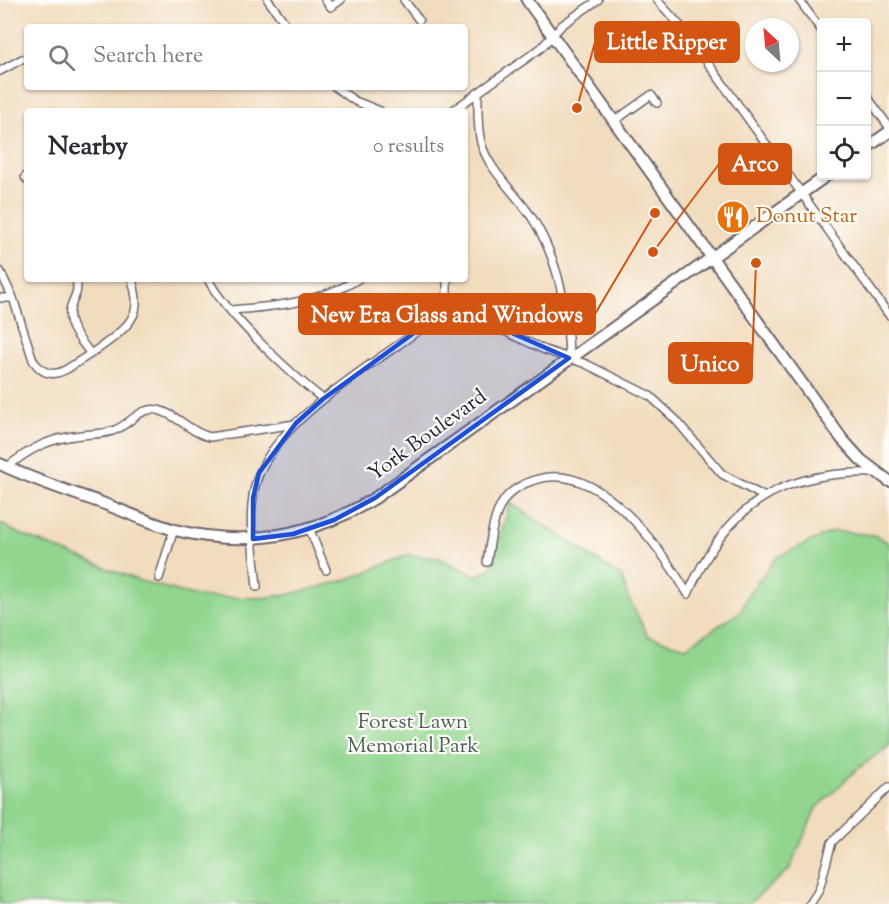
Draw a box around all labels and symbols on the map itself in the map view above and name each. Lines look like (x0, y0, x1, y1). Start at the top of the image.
north arrow (745, 18, 799, 72)
callout: Little Ripper (595, 22, 739, 62)
text: Little Ripper (607, 28, 728, 60)
callout: Arco (719, 144, 791, 184)
text: Arco (731, 150, 779, 182)
restaurant icon: Donut Star (715, 199, 751, 235)
place label: Donut Star (756, 202, 857, 232)
callout: New Era Glass and Windows (299, 294, 595, 334)
text: New Era Glass and Windows (311, 301, 583, 333)
callout: Unico (669, 343, 752, 383)
text: Unico (680, 350, 740, 382)
street label: York Boulevard (363, 383, 494, 489)
park label: Forest Lawn Memorial Park (347, 708, 479, 762)

